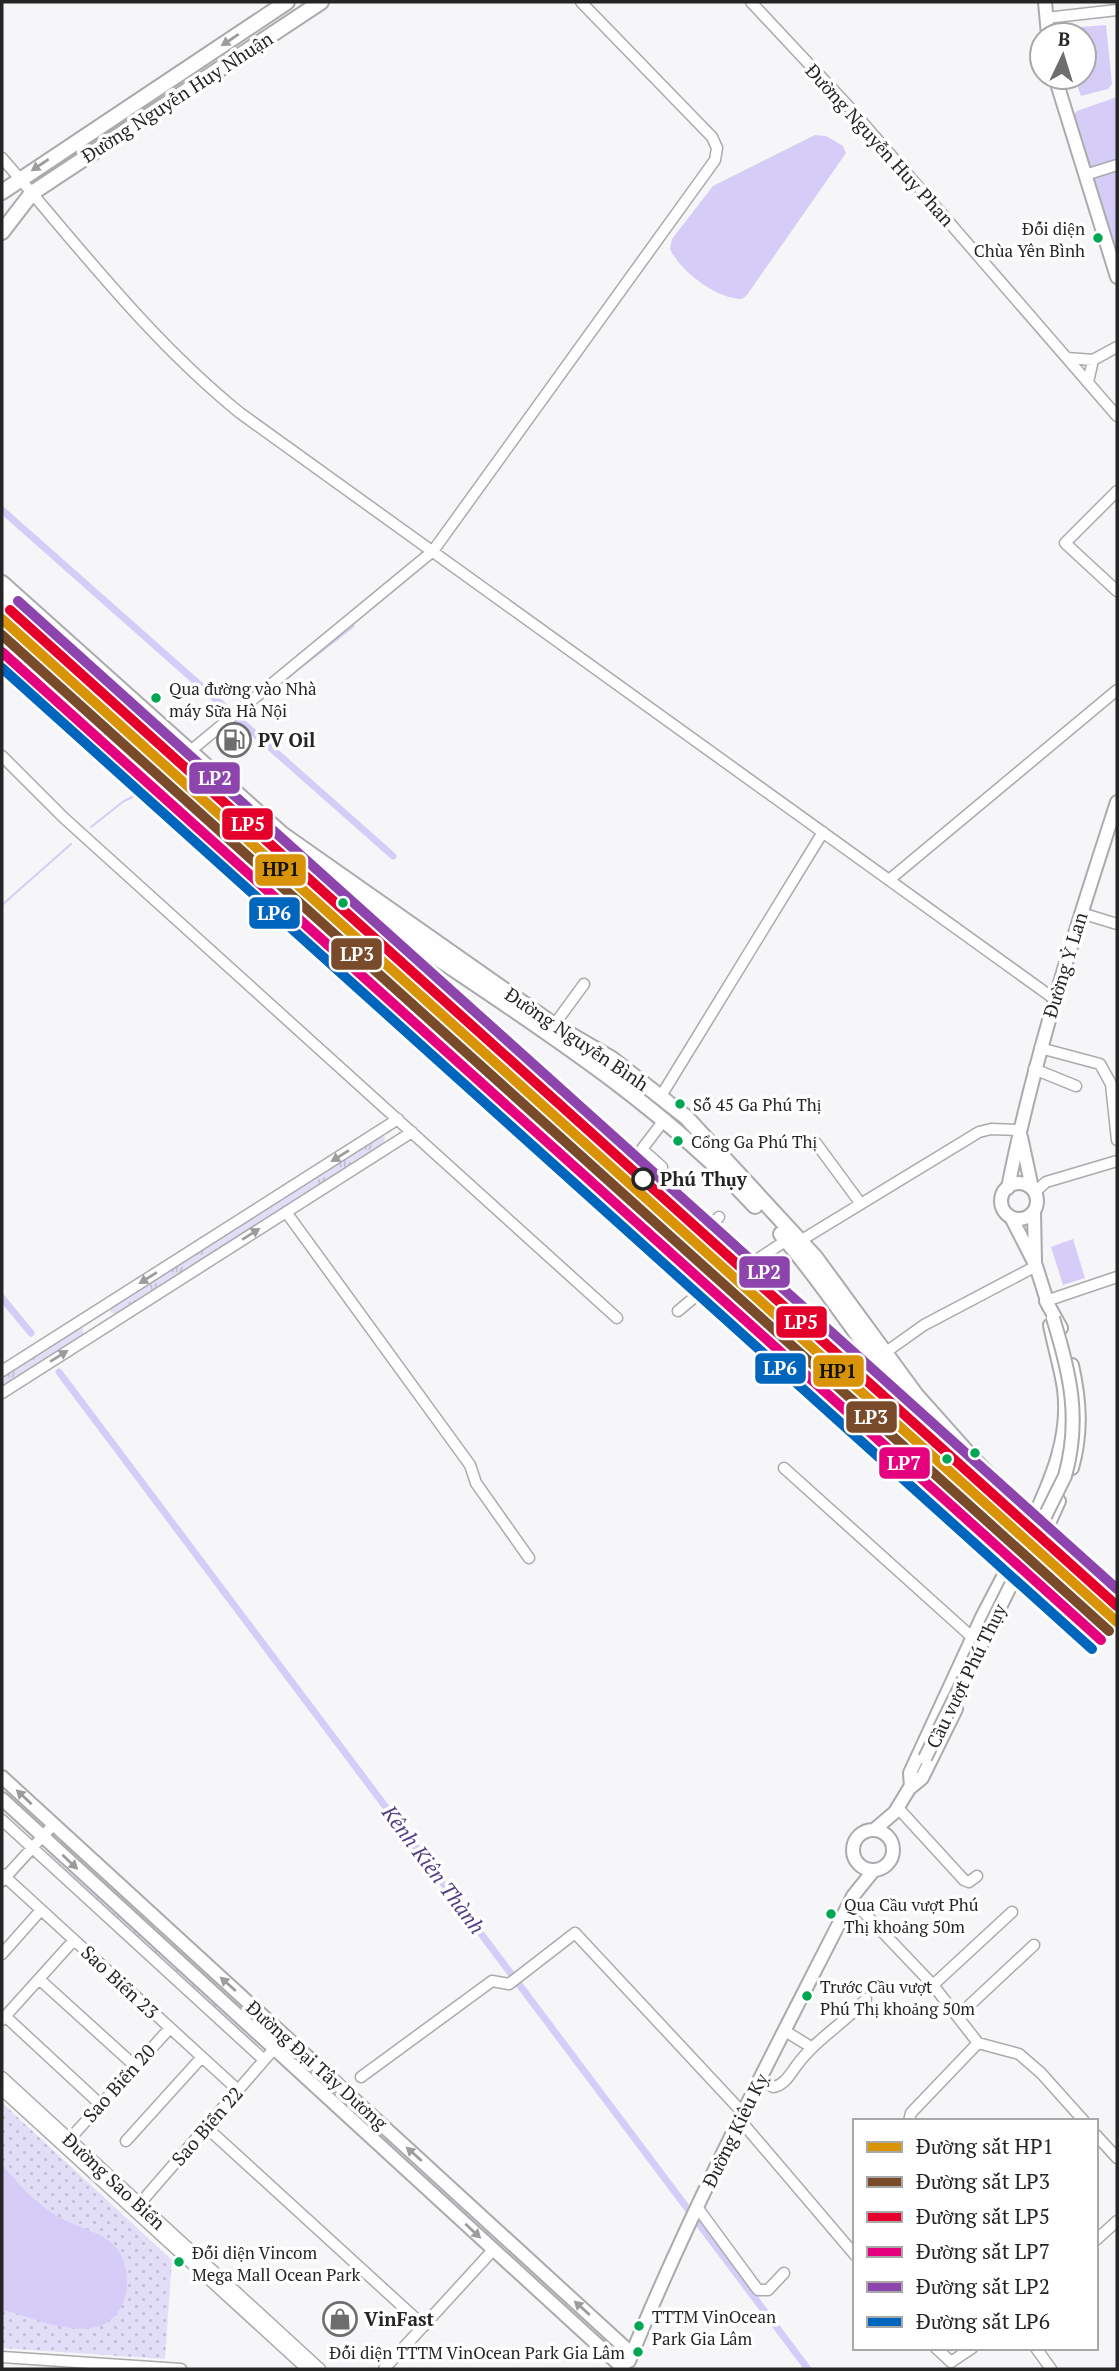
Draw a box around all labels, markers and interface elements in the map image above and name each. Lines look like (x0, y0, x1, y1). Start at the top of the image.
north arrow (1028, 21, 1098, 91)
street label: Đường Nguyễn Huy Nhuận (76, 25, 277, 168)
text: B (1057, 26, 1071, 51)
one-way arrow (220, 33, 240, 46)
street label: Đường Nguyễn Huy Phan (801, 58, 960, 231)
one-way arrow (31, 159, 50, 172)
place label: Đối diện Chùa Yên Bình (974, 217, 1085, 262)
marker: Đối diện Chùa Yên Bình (1091, 231, 1105, 245)
place label: Qua đường vào Nhà máy Sữa Hà Nội (169, 677, 317, 722)
marker: Qua đường vào Nhà máy Sữa Hà Nội (149, 691, 163, 705)
fuel station icon: PV Oil (215, 721, 253, 759)
place label: PV Oil (258, 727, 315, 752)
line badge: LP2 (188, 761, 241, 795)
text: LP2 (198, 765, 232, 790)
line badge: LP5 (221, 807, 274, 841)
text: LP5 (231, 811, 265, 836)
line badge: HP1 (254, 853, 307, 887)
text: HP1 (262, 856, 300, 881)
line badge: LP6 (248, 896, 301, 930)
unlabelled marker (336, 896, 350, 910)
text: LP6 (257, 900, 291, 925)
street label: Đường Ỷ Lan (1037, 909, 1092, 1021)
line badge: LP3 (330, 937, 383, 971)
text: LP3 (340, 941, 374, 966)
street label: Đường Nguyễn Bình (501, 981, 654, 1096)
place label: Số 45 Ga Phú Thị (693, 1093, 822, 1116)
marker: Số 45 Ga Phú Thị (673, 1097, 687, 1111)
place label: Cổng Ga Phú Thị (691, 1130, 818, 1153)
marker: Cổng Ga Phú Thị (671, 1134, 685, 1148)
one-way arrow (330, 1149, 350, 1162)
place label: Phú Thụy (660, 1166, 748, 1191)
marker: Phú Thụy (632, 1168, 654, 1190)
one-way arrow (242, 1228, 261, 1241)
line badge: LP2 (738, 1255, 791, 1289)
text: LP2 (747, 1259, 781, 1284)
one-way arrow (138, 1271, 158, 1284)
line badge: LP5 (775, 1305, 828, 1339)
text: LP5 (784, 1309, 818, 1334)
one-way arrow (50, 1350, 69, 1363)
line badge: LP6 (754, 1352, 807, 1385)
line badge: HP1 (812, 1354, 865, 1388)
text: LP6 (763, 1355, 797, 1380)
text: HP1 (819, 1358, 857, 1383)
line badge: LP3 (845, 1400, 898, 1434)
text: LP3 (854, 1404, 888, 1429)
line badge: LP7 (878, 1446, 931, 1480)
unlabelled marker (968, 1446, 982, 1460)
text: LP7 (887, 1450, 921, 1475)
unlabelled marker (940, 1452, 954, 1466)
street label: Cầu vượt Phú Thụy (920, 1599, 1012, 1752)
one-way arrow (16, 1790, 33, 1806)
water label: Kênh Kiên Thành (376, 1798, 491, 1940)
one-way arrow (61, 1854, 79, 1870)
place label: Qua Cầu vượt Phú Thị khoảng 50m (844, 1893, 979, 1938)
marker: Qua Cầu vượt Phú Thị khoảng 50m (824, 1907, 838, 1921)
street label: Sao Biển 23 (76, 1939, 164, 2024)
place label: Trước Cầu vượt Phú Thị khoảng 50m (820, 1975, 975, 2020)
one-way arrow (219, 1976, 237, 1992)
marker: Trước Cầu vượt Phú Thị khoảng 50m (800, 1989, 814, 2003)
street label: Đường Đại Tây Dương (241, 1994, 394, 2135)
street label: Sao Biển 20 (77, 2038, 160, 2127)
street label: Đường Kiêu Kỵ (696, 2068, 773, 2191)
street label: Sao Biển 22 (165, 2081, 248, 2170)
legend (853, 2119, 1098, 2350)
street label: Đường Sao Biển (58, 2127, 171, 2235)
text: Đường sắt HP1 (916, 2132, 1054, 2160)
one-way arrow (406, 2147, 423, 2163)
text: Đường sắt LP3 (916, 2167, 1050, 2195)
text: Đường sắt LP5 (916, 2202, 1050, 2230)
one-way arrow (464, 2223, 482, 2239)
text: Đường sắt LP7 (916, 2237, 1050, 2265)
place label: Đối diện Vincom Mega Mall Ocean Park (192, 2241, 360, 2286)
marker: Đối diện Vincom Mega Mall Ocean Park (172, 2255, 186, 2269)
text: Đường sắt LP2 (916, 2272, 1050, 2300)
shop icon: VinFast (321, 2300, 359, 2338)
one-way arrow (573, 2300, 591, 2316)
place label: TTTM VinOcean Park Gia Lâm (652, 2305, 776, 2350)
place label: VinFast (364, 2306, 435, 2331)
text: Đường sắt LP6 (916, 2307, 1050, 2335)
marker: TTTM VinOcean Park Gia Lâm (632, 2319, 646, 2333)
place label: Đối diện TTTM VinOcean Park Gia Lâm (329, 2341, 625, 2364)
marker: Đối diện TTTM VinOcean Park Gia Lâm (631, 2345, 645, 2359)

